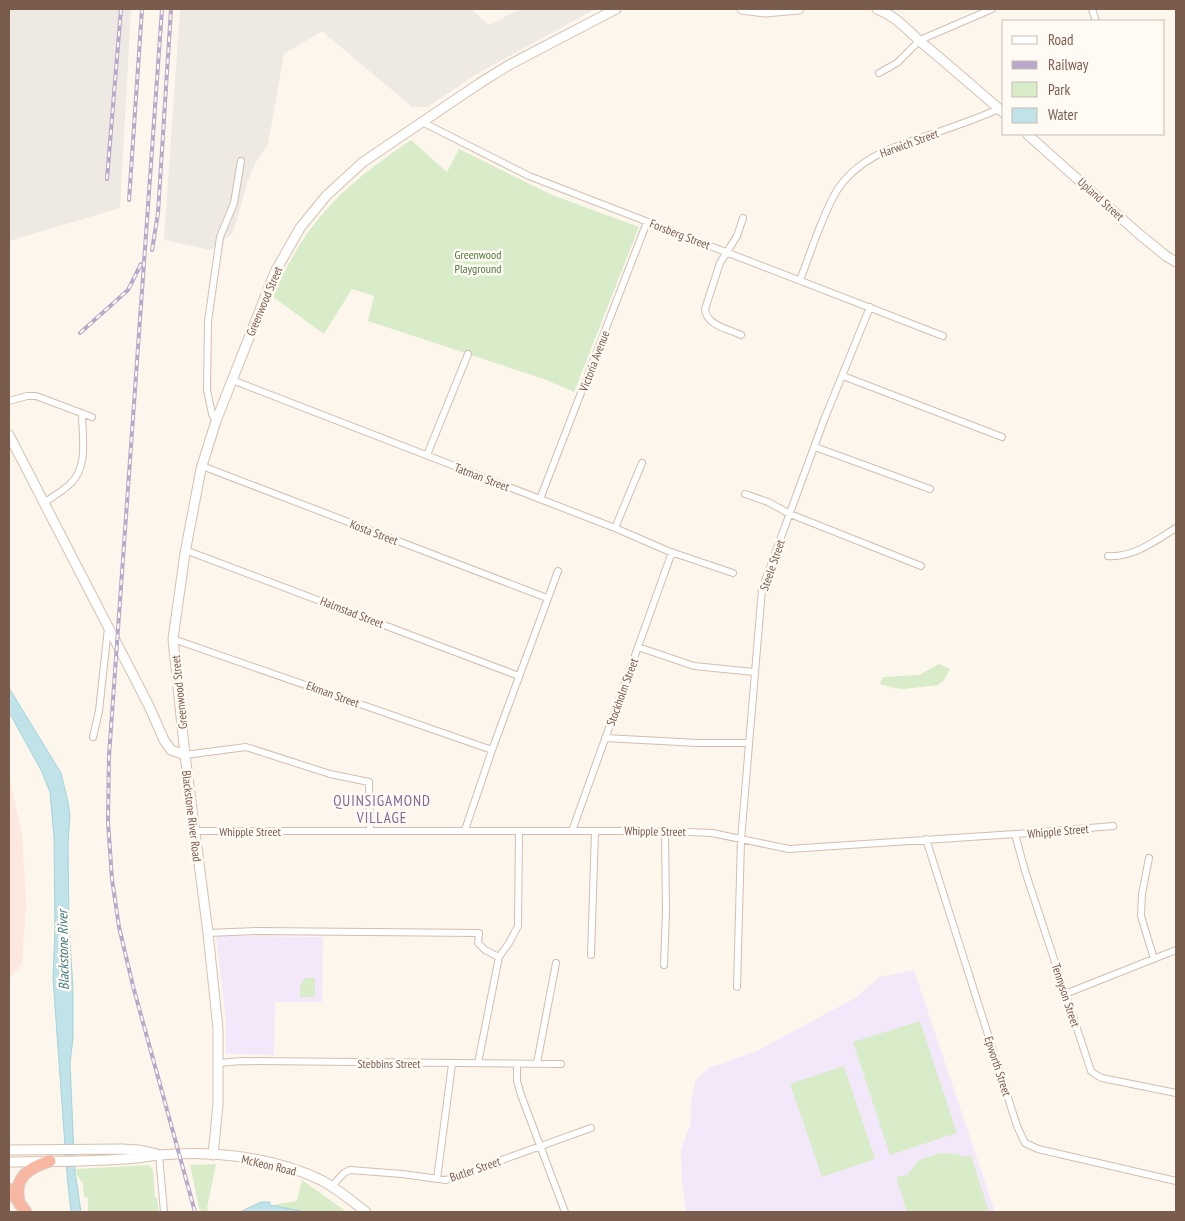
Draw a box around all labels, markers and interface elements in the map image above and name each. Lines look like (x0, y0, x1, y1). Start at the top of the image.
legend (1002, 20, 1165, 135)
text: Road (1048, 30, 1074, 49)
text: Railway (1048, 55, 1089, 74)
text: Park (1048, 80, 1070, 99)
text: Water (1048, 105, 1079, 124)
street label: Harwich Street (878, 125, 941, 161)
street label: Upland Street (1075, 174, 1128, 224)
street label: Forsberg Street (648, 216, 713, 253)
park label: Greenwood Playground (455, 247, 501, 276)
street label: Greenwood Street (243, 263, 286, 338)
street label: Victoria Avenue (575, 328, 612, 395)
street label: Tatman Street (452, 460, 512, 495)
street label: Kosta Street (348, 516, 401, 548)
street label: Steele Street (756, 537, 788, 593)
street label: Halmstad Street (318, 593, 386, 631)
street label: Greenwood Street (168, 654, 190, 730)
street label: Stockholm Street (603, 655, 641, 728)
street label: Ekman Street (305, 678, 362, 711)
street label: Blackstone River Road (179, 770, 205, 862)
district label: QUINSIGAMOND VILLAGE (333, 791, 431, 827)
street label: Whipple Street (1027, 821, 1090, 841)
street label: Whipple Street (624, 823, 687, 839)
street label: Whipple Street (219, 824, 281, 839)
water label: Blackstone River (53, 908, 73, 990)
street label: Tennyson Street (1049, 961, 1084, 1029)
street label: Epworth Street (981, 1034, 1015, 1098)
street label: Stebbins Street (357, 1056, 421, 1071)
street label: McKeon Road (240, 1151, 298, 1179)
street label: Butler Street (448, 1153, 503, 1185)

